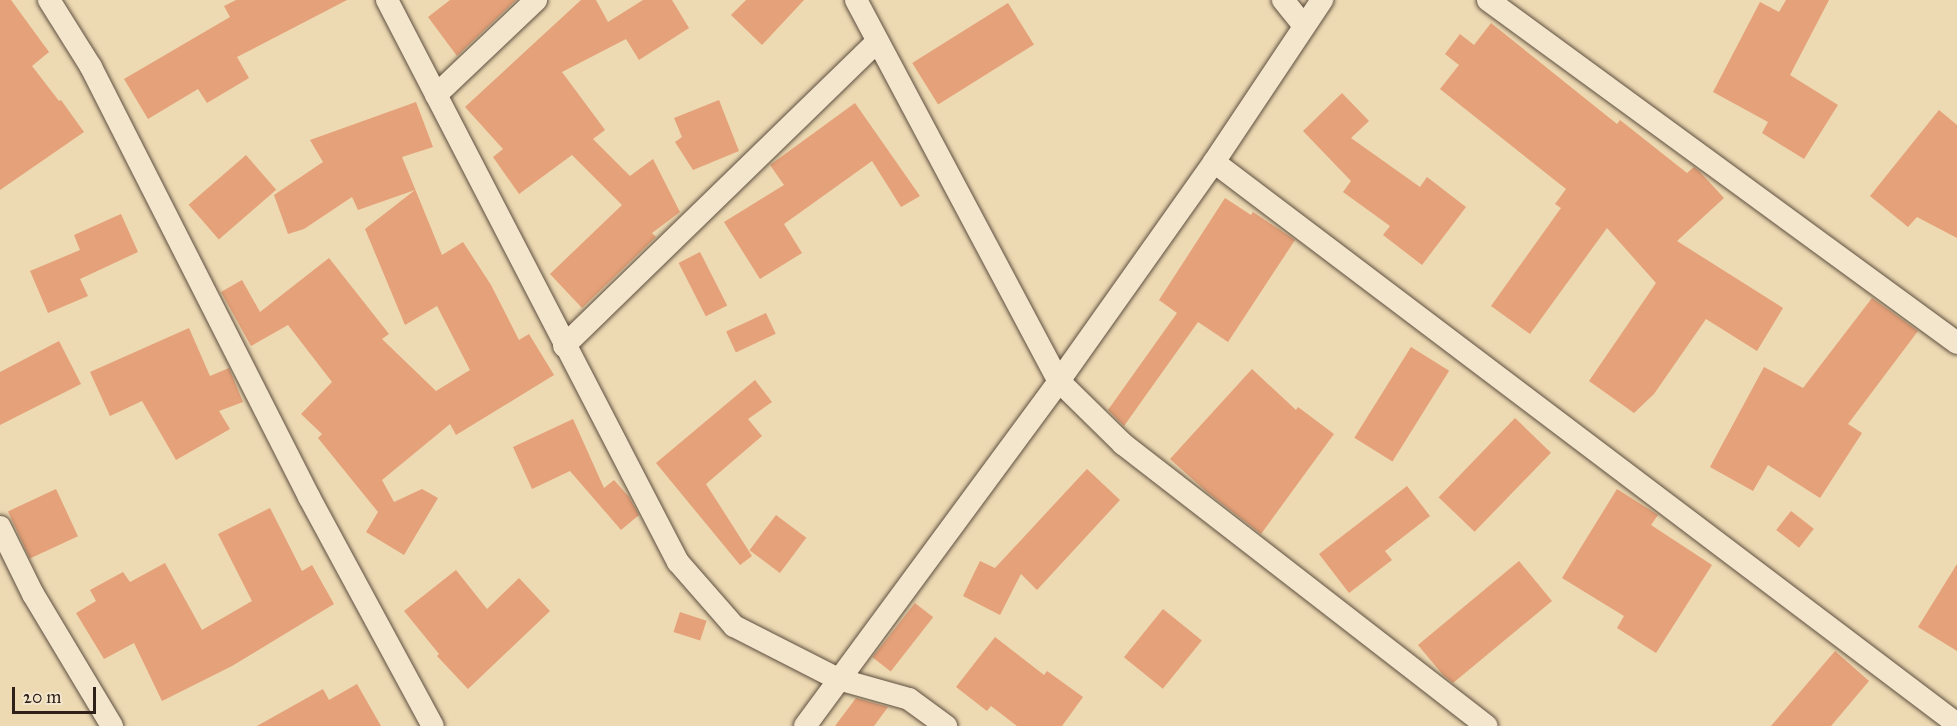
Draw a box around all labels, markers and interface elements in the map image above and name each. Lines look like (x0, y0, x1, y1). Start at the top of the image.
scale bar (15, 675, 99, 713)
text: 20 m (23, 686, 61, 708)

